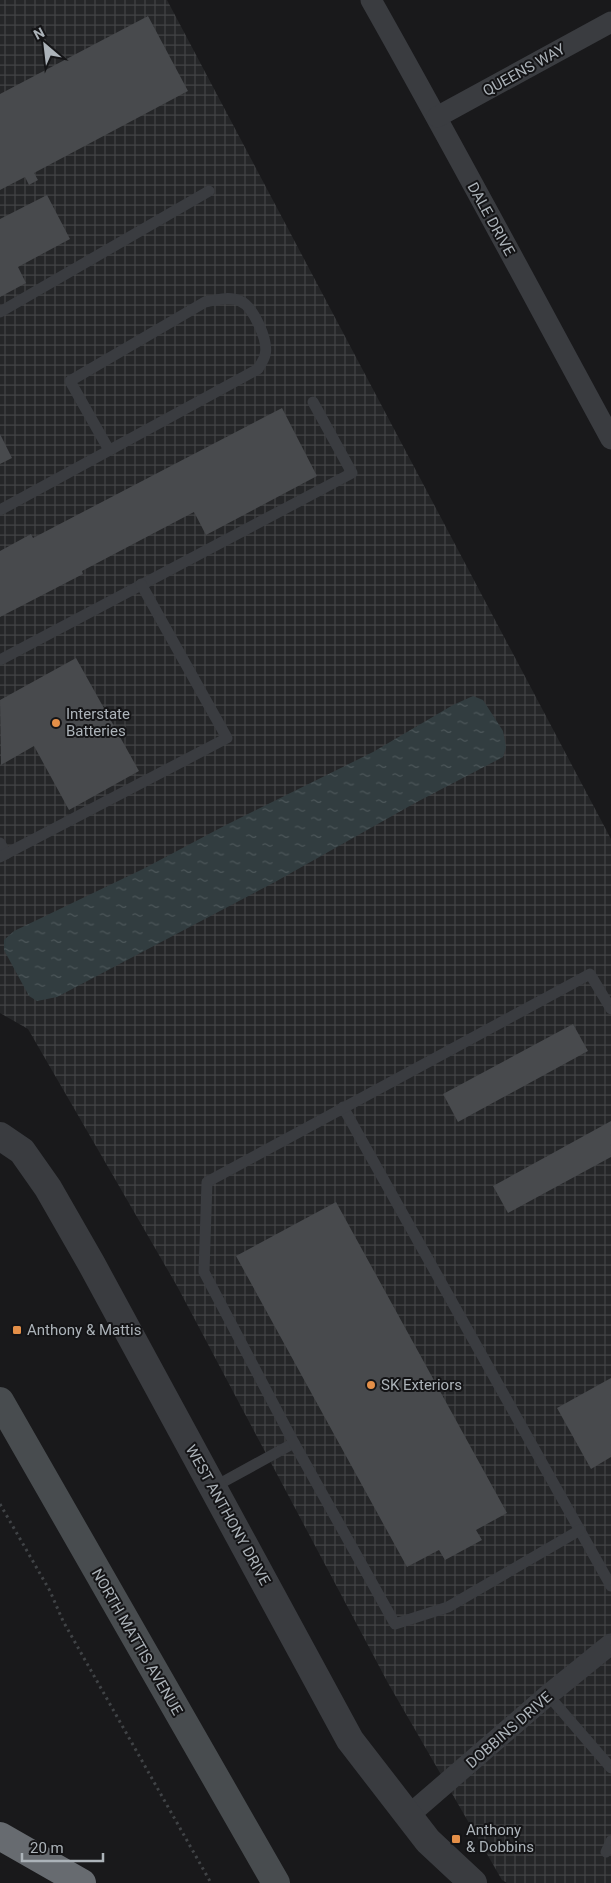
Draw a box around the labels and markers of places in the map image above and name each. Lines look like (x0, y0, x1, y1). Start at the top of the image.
place label: Interstate Batteries (66, 705, 130, 740)
marker: Interstate Batteries (50, 717, 62, 729)
place label: Anthony & Mattis (27, 1321, 141, 1339)
marker: Anthony & Mattis (11, 1324, 23, 1336)
place label: SK Exteriors (381, 1376, 462, 1394)
marker: SK Exteriors (365, 1379, 377, 1391)
place label: Anthony & Dobbins (466, 1821, 534, 1856)
marker: Anthony & Dobbins (450, 1833, 462, 1845)

